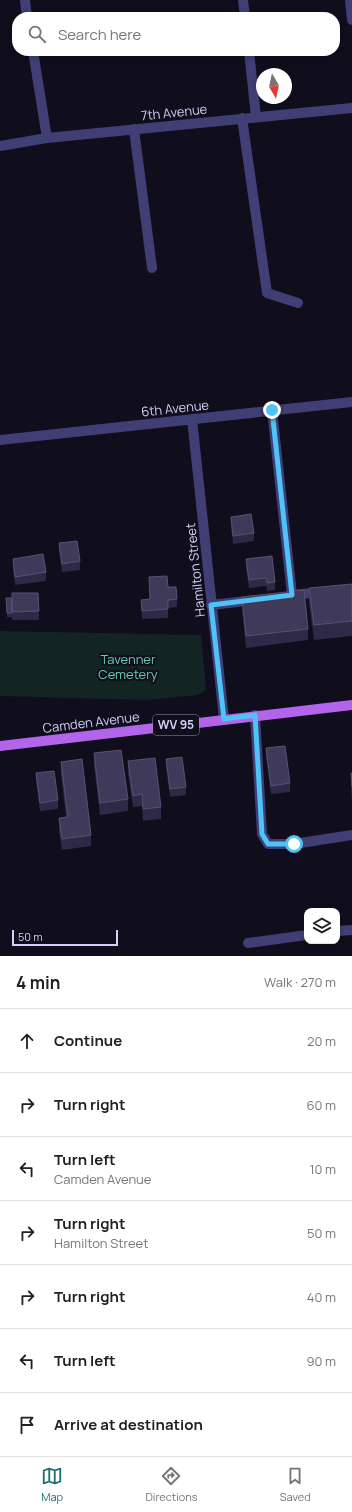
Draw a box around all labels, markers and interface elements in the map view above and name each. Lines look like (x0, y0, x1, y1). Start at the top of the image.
search box (12, 12, 340, 56)
icon: search (26, 23, 48, 45)
text: Search here (58, 24, 141, 45)
north arrow (256, 68, 292, 104)
street label: 7th Avenue (140, 100, 208, 124)
street label: 6th Avenue (140, 395, 210, 421)
route end (263, 401, 281, 419)
street label: Hamilton Street (181, 522, 209, 618)
park label: Tavenner Cemetery (98, 650, 158, 683)
street label: Camden Avenue (42, 707, 141, 737)
road number: WV 95 (153, 715, 199, 735)
route start (285, 835, 303, 853)
map controls (304, 908, 340, 944)
button: layers (304, 908, 340, 944)
scale bar (12, 928, 118, 947)
text: 50 m (18, 929, 43, 944)
text: 4 min (16, 971, 60, 994)
text: Walk · 270 m (264, 973, 336, 991)
icon: ahead (16, 1030, 38, 1052)
text: Continue (54, 1030, 122, 1051)
text: 20 m (307, 1032, 336, 1050)
icon: right (16, 1094, 38, 1116)
text: Turn right (54, 1094, 125, 1115)
text: 60 m (306, 1096, 336, 1114)
text: Turn left (54, 1149, 116, 1170)
icon: left (16, 1158, 38, 1180)
text: 10 m (309, 1160, 336, 1178)
text: Camden Avenue (54, 1170, 151, 1188)
text: Turn right (54, 1213, 125, 1234)
icon: right (16, 1222, 38, 1244)
text: 50 m (307, 1224, 336, 1242)
text: Hamilton Street (54, 1234, 148, 1252)
icon: right (16, 1286, 38, 1308)
text: Turn right (54, 1286, 125, 1307)
text: 40 m (307, 1288, 336, 1306)
icon: left (16, 1350, 38, 1372)
text: Turn left (54, 1350, 116, 1371)
text: 90 m (306, 1352, 336, 1370)
icon: arrive (16, 1414, 38, 1436)
text: Arrive at destination (54, 1414, 203, 1435)
tab: Map (41, 1465, 63, 1504)
tab: Directions (145, 1465, 198, 1504)
tab: Saved (280, 1465, 311, 1504)

